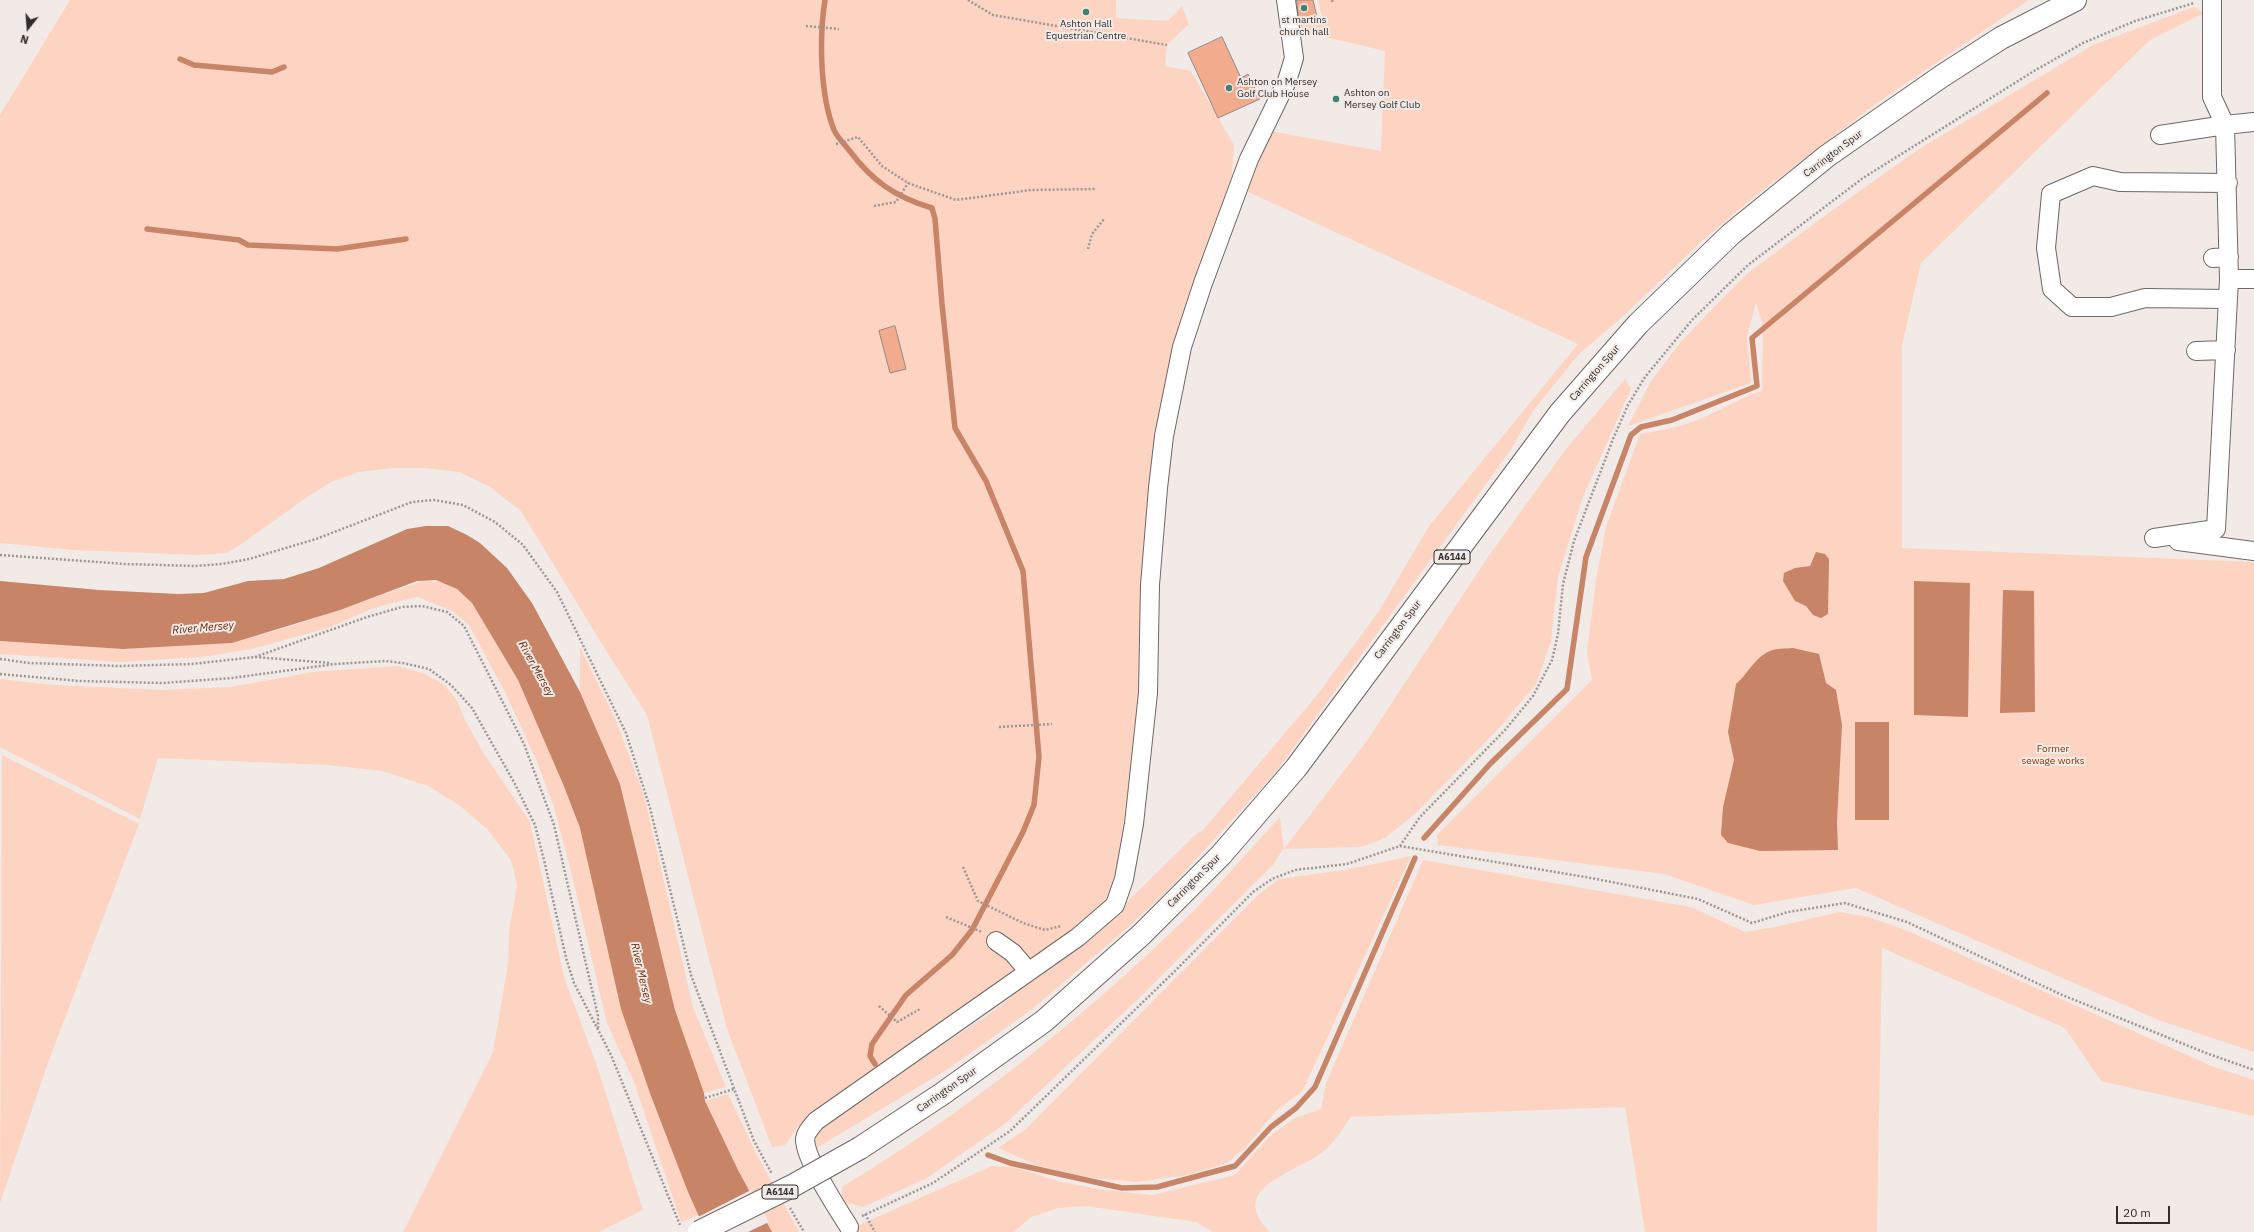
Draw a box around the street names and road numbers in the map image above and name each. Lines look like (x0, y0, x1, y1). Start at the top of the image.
street label: Carrington Spur (1801, 128, 1865, 180)
street label: Carrington Spur (1567, 342, 1623, 404)
road number: A6144 (1434, 550, 1470, 564)
street label: Carrington Spur (1372, 598, 1424, 662)
street label: Carrington Spur (1165, 852, 1223, 910)
street label: Carrington Spur (915, 1065, 979, 1115)
road number: A6144 (762, 1185, 798, 1199)

